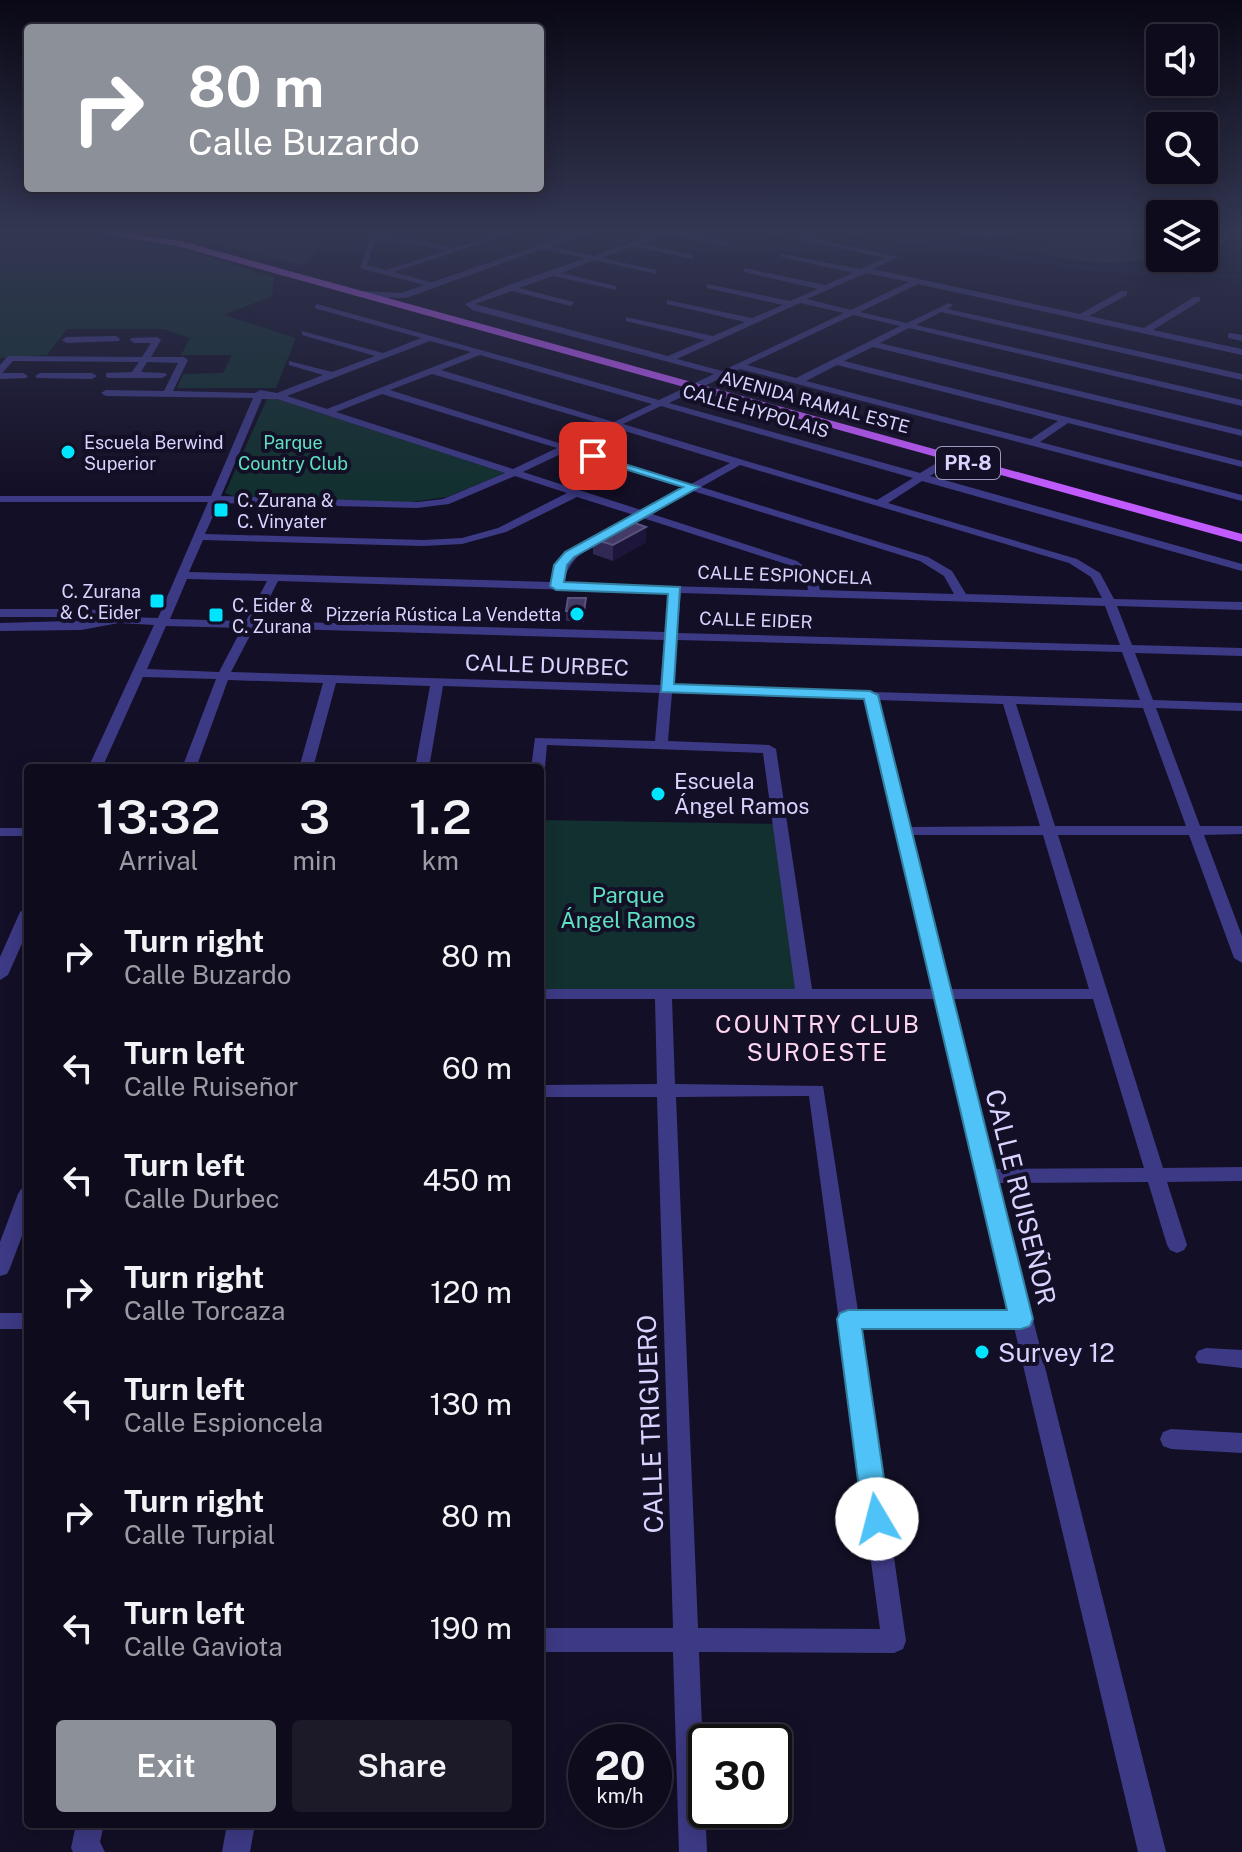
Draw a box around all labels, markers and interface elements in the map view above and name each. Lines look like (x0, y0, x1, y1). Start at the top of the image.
map controls (1146, 24, 1218, 272)
button: sound (1146, 24, 1218, 96)
text: 80 m (188, 54, 324, 120)
icon: right (56, 56, 160, 160)
button: search (1146, 112, 1218, 184)
text: Calle Buzardo (188, 121, 420, 163)
button: layers (1146, 200, 1218, 272)
street label: AVENIDA RAMAL ESTE (718, 367, 912, 437)
street label: CALLE HYPOLAIS (680, 380, 832, 442)
pin (559, 422, 627, 490)
place label: Escuela Berwind Superior (84, 432, 224, 474)
park label: Parque Country Club (238, 432, 348, 474)
icon: arrive (571, 434, 615, 478)
marker: Escuela Berwind Superior (59, 443, 77, 461)
road number: PR-8 (936, 447, 1000, 479)
place label: C. Zurana & C. Vinyater (237, 490, 334, 532)
marker: C. Zurana & C. Vinyater (212, 501, 230, 519)
street label: CALLE ESPIONCELA (697, 561, 873, 589)
place label: C. Zurana & C. Eider (60, 581, 141, 623)
marker: C. Zurana & C. Eider (148, 592, 166, 610)
place label: C. Eider & C. Zurana (232, 595, 313, 637)
place label: Pizzería Rústica La Vendetta (326, 604, 561, 625)
marker: Pizzería Rústica La Vendetta (568, 605, 586, 623)
marker: C. Eider & C. Zurana (207, 606, 225, 624)
street label: CALLE EIDER (699, 608, 813, 632)
street label: CALLE DURBEC (465, 649, 629, 681)
place label: Escuela Ángel Ramos (674, 768, 809, 819)
marker: Escuela Ángel Ramos (649, 785, 667, 803)
text: 13:32 (96, 788, 220, 845)
text: 3 (299, 788, 330, 845)
text: 1.2 (409, 788, 472, 845)
text: Arrival (118, 845, 198, 876)
text: min (293, 845, 337, 876)
text: km (422, 845, 459, 876)
park label: Parque Ángel Ramos (560, 882, 696, 933)
text: Turn right (124, 923, 264, 959)
icon: right (56, 934, 100, 978)
text: 80 m (441, 938, 512, 974)
text: Calle Buzardo (124, 959, 291, 990)
district label: COUNTRY CLUB SUROESTE (715, 1010, 921, 1066)
text: Turn left (124, 1035, 245, 1071)
icon: left (56, 1046, 100, 1090)
text: 60 m (442, 1050, 512, 1086)
text: Calle Ruiseñor (124, 1071, 299, 1102)
street label: CALLE RUISEÑOR (979, 1086, 1063, 1308)
text: Turn left (124, 1147, 245, 1183)
icon: left (56, 1158, 100, 1202)
text: 450 m (423, 1162, 512, 1198)
text: Calle Durbec (124, 1183, 280, 1214)
text: Turn right (124, 1259, 264, 1295)
icon: right (56, 1270, 100, 1314)
text: 120 m (430, 1274, 512, 1310)
text: Calle Torcaza (124, 1295, 285, 1326)
street label: CALLE TRIGUERO (631, 1314, 669, 1534)
place label: Survey 12 (998, 1337, 1115, 1368)
marker: Survey 12 (973, 1343, 991, 1361)
text: Turn left (124, 1371, 245, 1407)
icon: left (56, 1382, 100, 1426)
text: 130 m (429, 1386, 512, 1422)
text: Calle Espioncela (124, 1407, 323, 1438)
position arrow (835, 1477, 919, 1561)
text: Turn right (124, 1483, 264, 1519)
icon: right (56, 1494, 100, 1538)
text: 80 m (441, 1498, 512, 1534)
text: Calle Turpial (124, 1519, 275, 1550)
text: Turn left (124, 1595, 245, 1631)
icon: left (56, 1606, 100, 1650)
text: 190 m (430, 1610, 512, 1646)
text: Calle Gaviota (124, 1631, 283, 1662)
button: Exit (56, 1720, 276, 1812)
button: Share (292, 1720, 512, 1812)
speed limit sign: 30 (688, 1724, 792, 1828)
text: 20 (594, 1742, 646, 1789)
text: km/h (596, 1784, 644, 1808)

